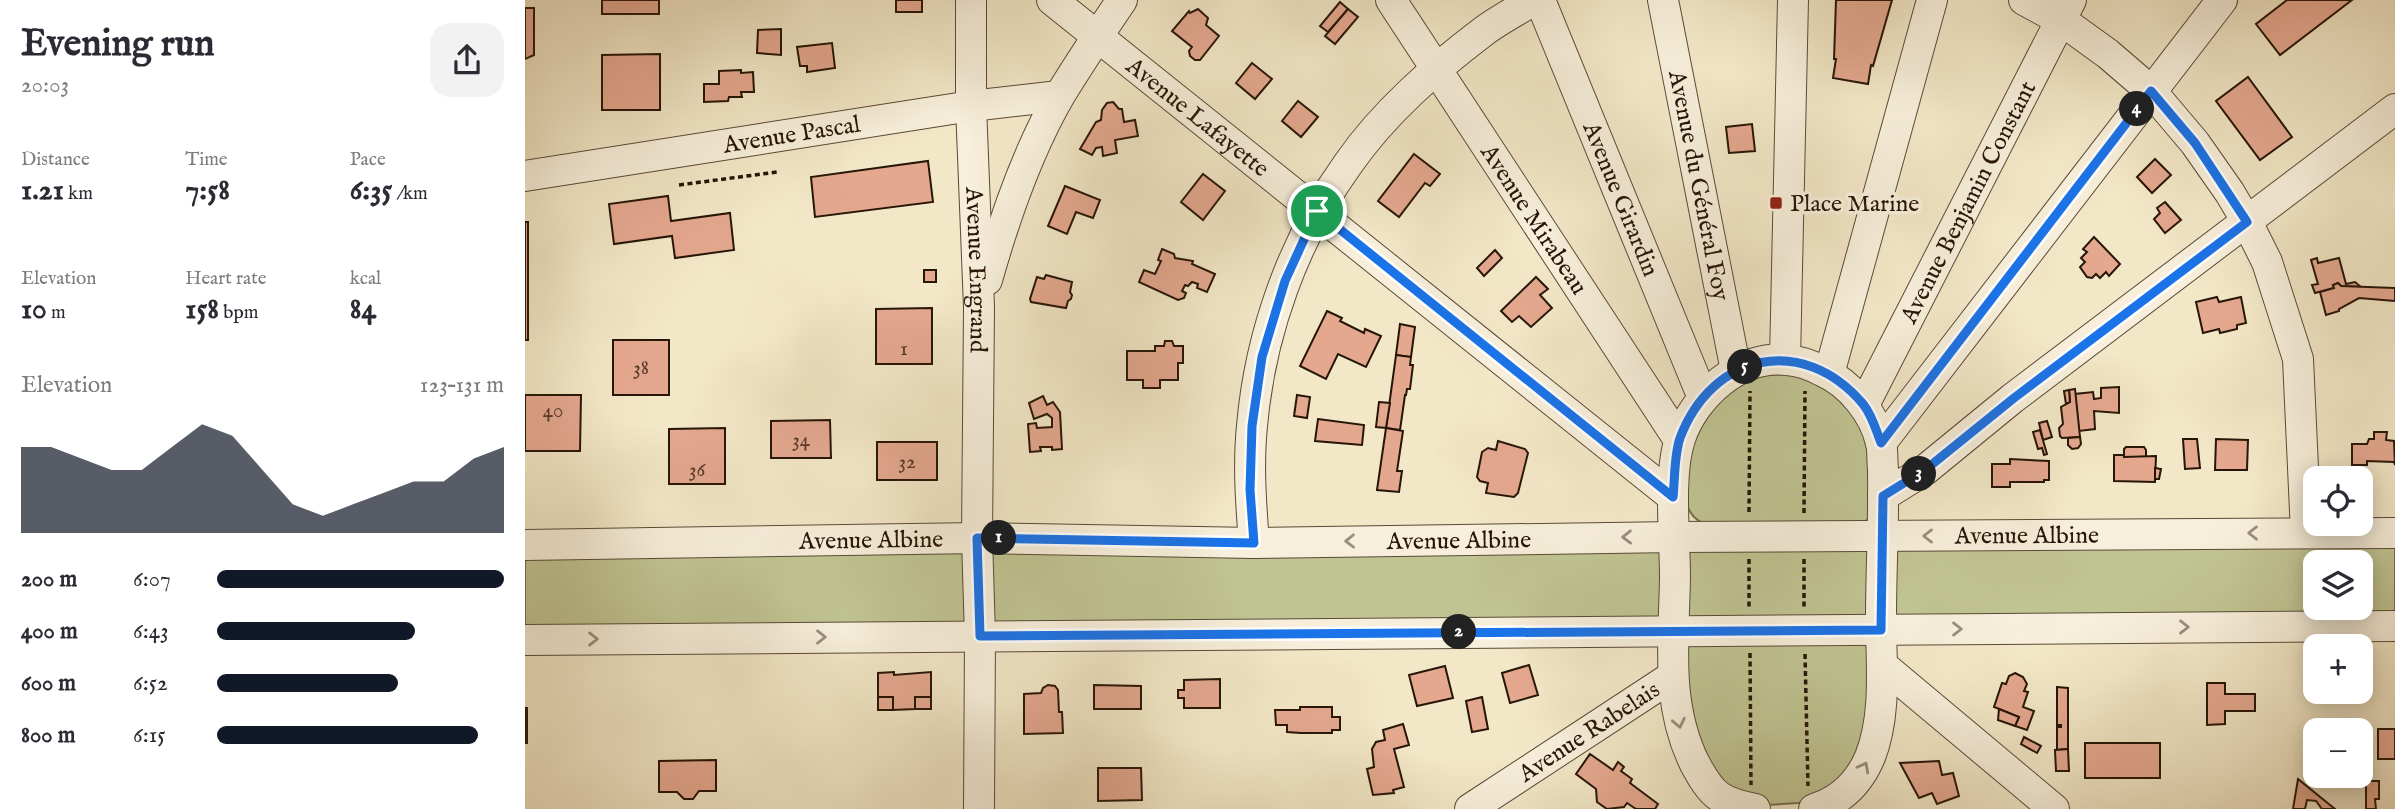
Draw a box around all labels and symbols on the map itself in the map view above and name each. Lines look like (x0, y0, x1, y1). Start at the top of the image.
street label: Avenue Lafayette (1118, 51, 1275, 185)
street label: Avenue du Général Foy (1660, 67, 1736, 304)
street label: Avenue Benjamin Constant (1894, 76, 2044, 330)
pin: 4 (2119, 92, 2155, 126)
street label: Avenue Pascal (720, 110, 863, 162)
street label: Avenue Girardin (1574, 117, 1666, 282)
street label: Avenue Mirabeau (1472, 138, 1594, 301)
pin (1287, 181, 1347, 241)
street label: Avenue Engrand (957, 185, 993, 353)
place label: Place Marine (1790, 189, 1919, 220)
marker: Place Marine (1768, 195, 1784, 211)
house number: 1 (900, 336, 908, 363)
pin: 5 (1727, 350, 1763, 384)
house number: 38 (633, 355, 649, 382)
house number: 40 (543, 398, 563, 425)
house number: 34 (792, 427, 811, 454)
house number: 32 (898, 449, 916, 476)
pin: 3 (1901, 456, 1937, 491)
house number: 36 (689, 457, 706, 484)
pin: 1 (981, 520, 1016, 556)
street label: Avenue Albine (1954, 521, 2099, 552)
street label: Avenue Albine (798, 525, 943, 558)
street label: Avenue Albine (1386, 525, 1531, 558)
one-way arrow (2248, 525, 2258, 541)
one-way arrow (1922, 528, 1933, 544)
one-way arrow (1621, 529, 1632, 545)
one-way arrow (1345, 533, 1355, 549)
pin: 2 (1441, 614, 1476, 650)
one-way arrow (2179, 620, 2190, 635)
one-way arrow (1952, 621, 1962, 637)
one-way arrow (816, 629, 826, 645)
one-way arrow (588, 631, 599, 647)
street label: Avenue Rabelais (1512, 675, 1666, 791)
one-way arrow (1671, 717, 1686, 729)
one-way arrow (1856, 762, 1869, 774)

